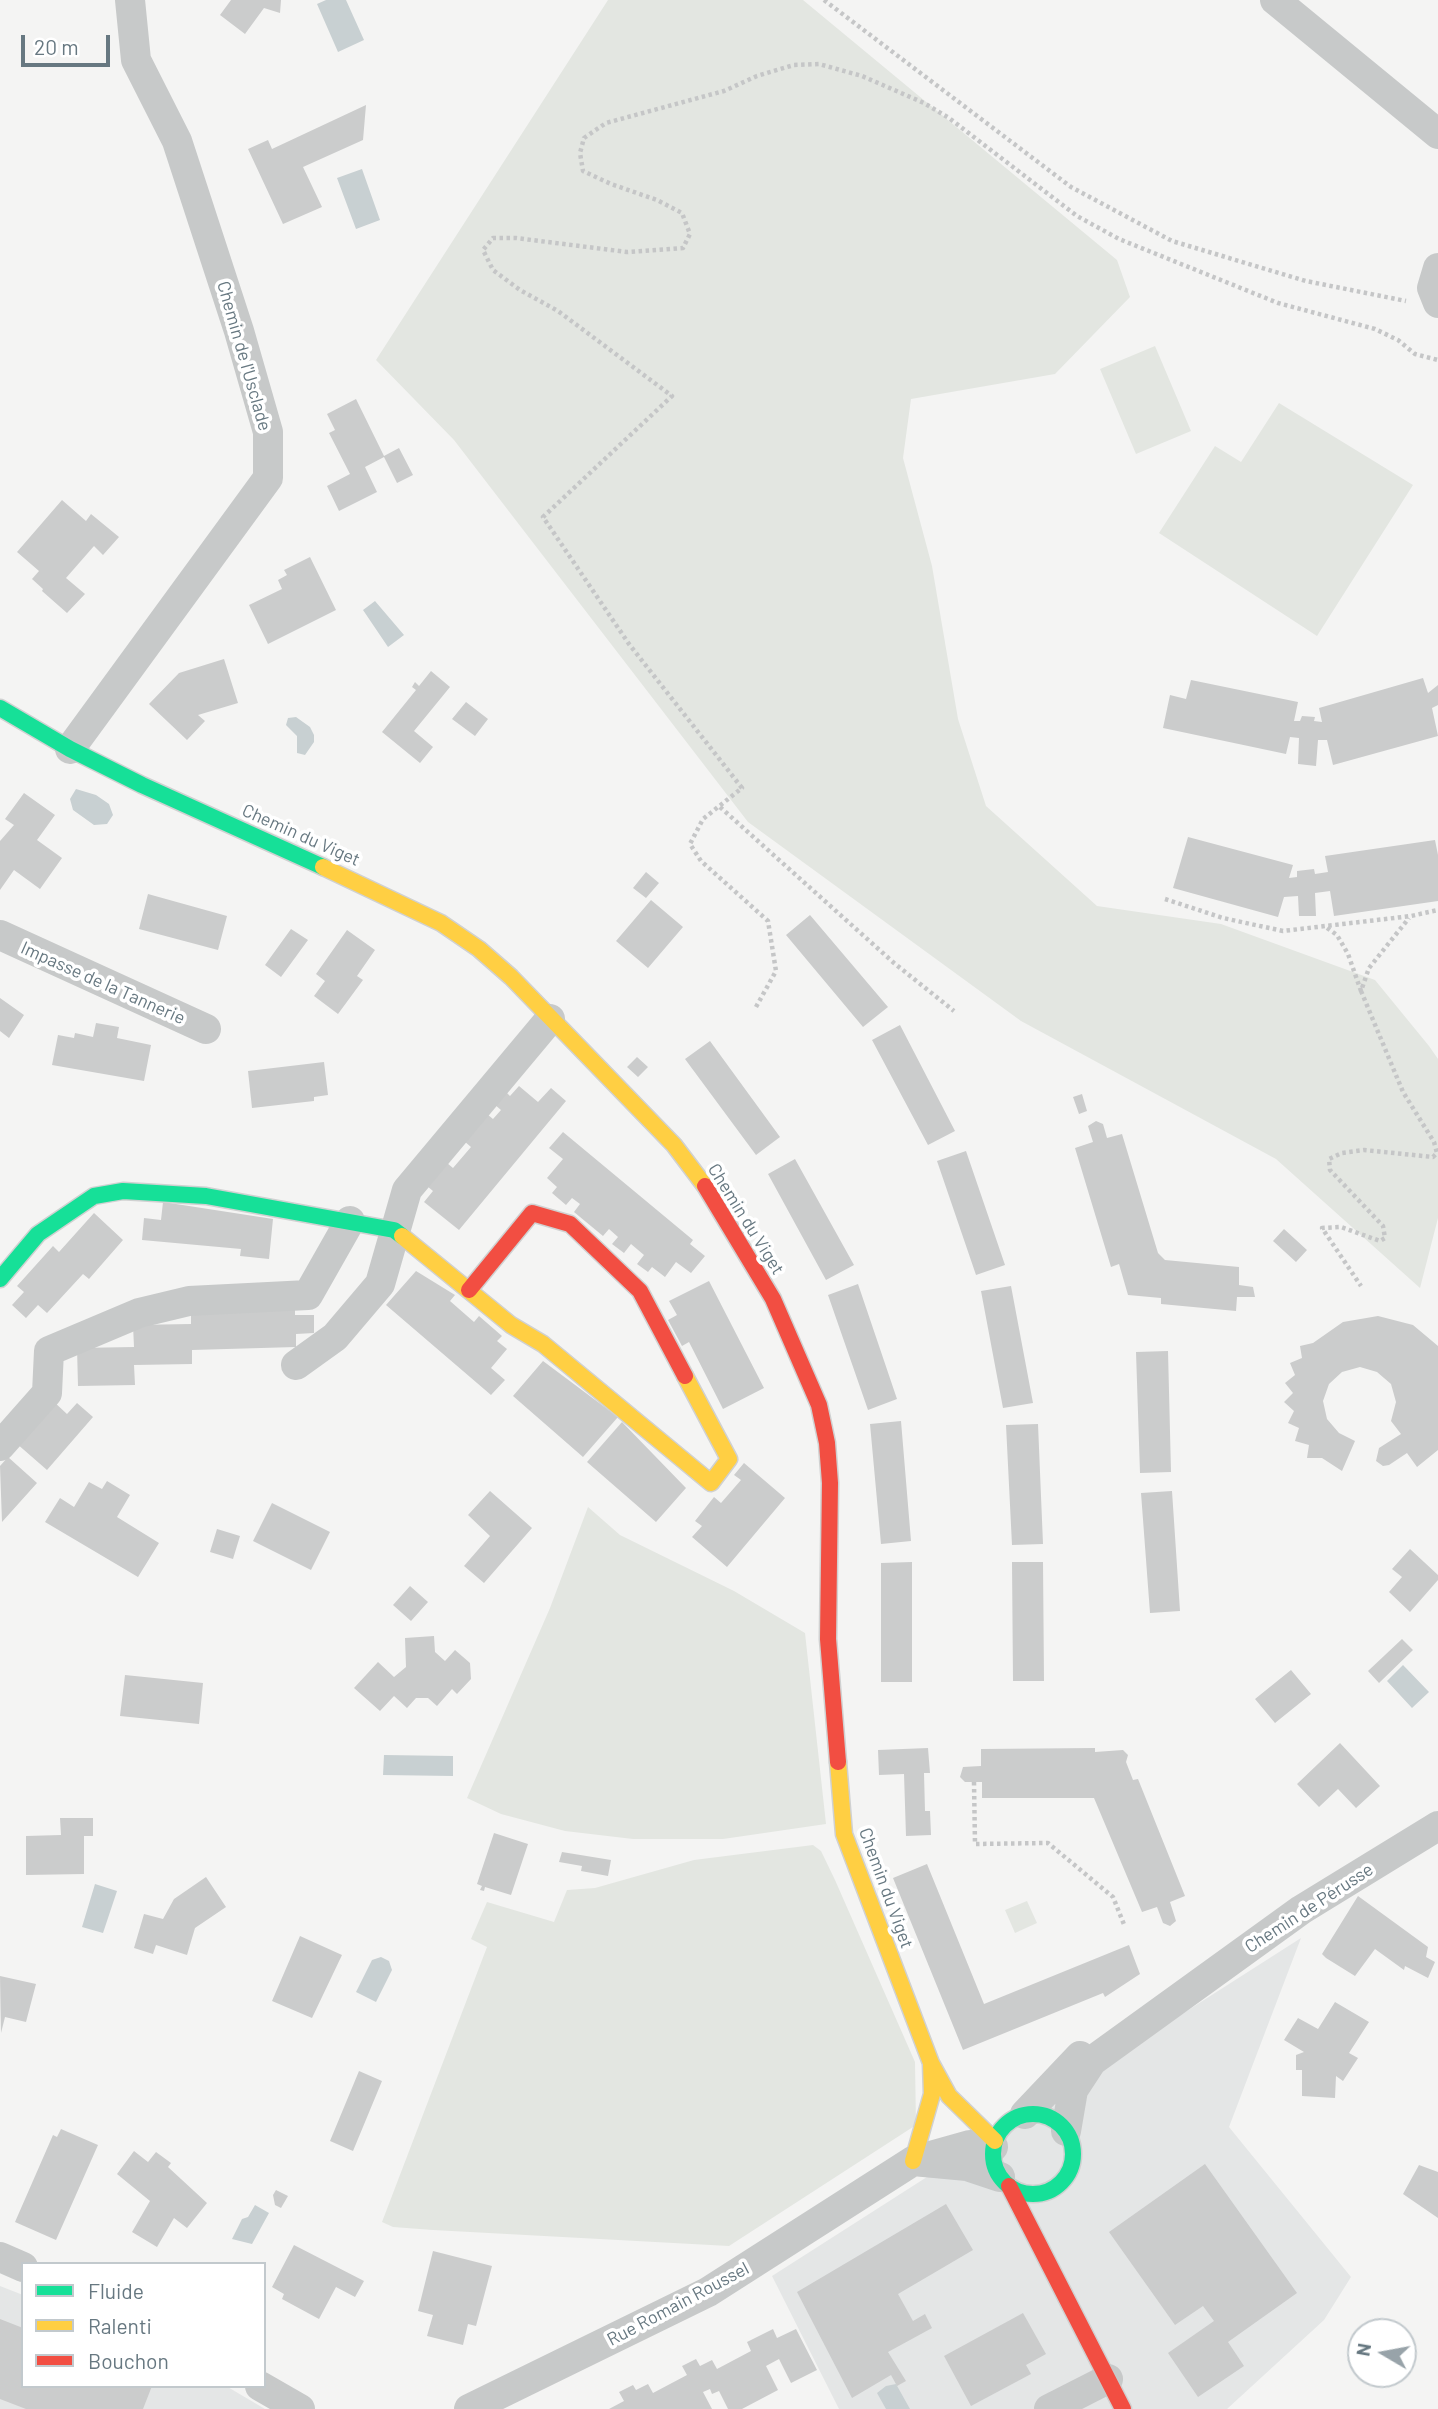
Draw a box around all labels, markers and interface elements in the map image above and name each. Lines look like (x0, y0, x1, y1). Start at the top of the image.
scale bar (24, 21, 114, 65)
text: 20 m (34, 34, 79, 59)
street label: Chemin de l'Usclade (212, 279, 276, 433)
street label: Chemin du Viget (239, 799, 363, 871)
street label: Impasse de la Tannerie (17, 937, 189, 1029)
street label: Chemin du Viget (703, 1160, 789, 1278)
street label: Chemin du Viget (854, 1825, 918, 1951)
street label: Chemin de Pérusse (1241, 1858, 1377, 1958)
street label: Rue Romain Roussel (603, 2257, 753, 2351)
legend (21, 2262, 266, 2388)
text: Fluide (88, 2278, 144, 2303)
text: Ralenti (88, 2313, 152, 2338)
north arrow (1347, 2318, 1417, 2388)
text: N (1350, 2341, 1375, 2358)
text: Bouchon (88, 2348, 169, 2373)

